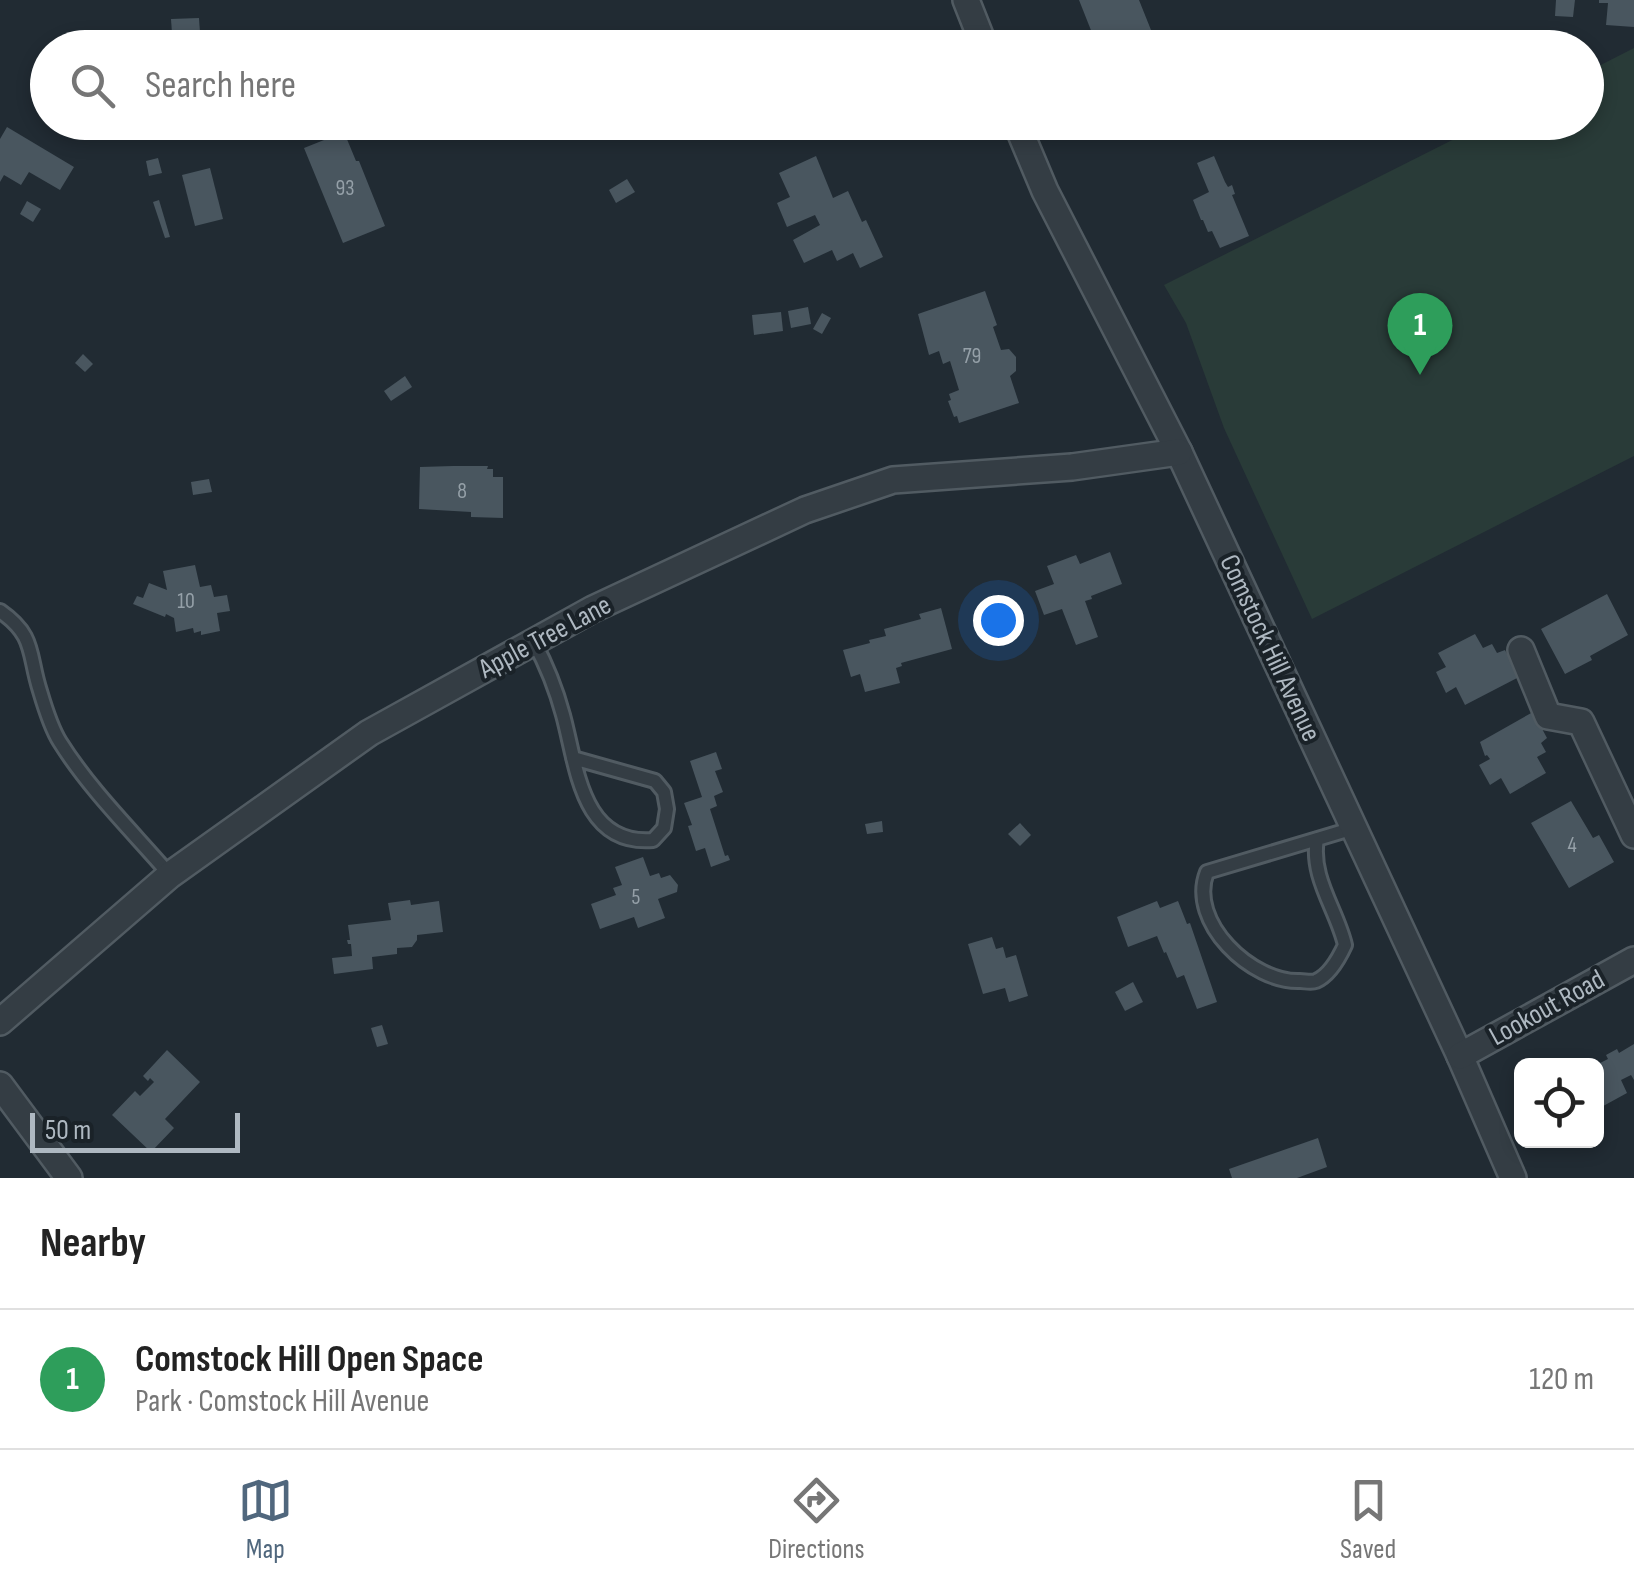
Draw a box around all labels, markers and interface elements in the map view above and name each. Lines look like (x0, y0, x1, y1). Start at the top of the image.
search box (30, 30, 1604, 140)
icon: search (65, 58, 120, 113)
text: Search here (145, 63, 296, 108)
house number: 93 (336, 175, 354, 202)
pin: 1 (1388, 292, 1452, 375)
house number: 79 (963, 343, 981, 370)
house number: 8 (457, 478, 467, 505)
street label: Comstock Hill Avenue (1212, 549, 1328, 747)
house number: 10 (177, 588, 195, 615)
street label: Apple Tree Lane (472, 588, 617, 686)
your location (973, 595, 1024, 646)
house number: 4 (1567, 832, 1577, 859)
house number: 5 (632, 884, 641, 911)
street label: Lookout Road (1484, 963, 1610, 1053)
map controls (1514, 1058, 1604, 1148)
button: locate (1514, 1058, 1604, 1148)
scale bar (30, 1108, 240, 1152)
text: 50 m (45, 1114, 91, 1147)
text: Nearby (40, 1218, 146, 1269)
text: Comstock Hill Open Space (135, 1337, 483, 1382)
text: 1 (66, 1360, 79, 1399)
text: 120 m (1529, 1360, 1594, 1399)
text: Park · Comstock Hill Avenue (135, 1382, 429, 1421)
tab: Map (238, 1473, 293, 1566)
tab: Directions (768, 1473, 865, 1566)
tab: Saved (1340, 1473, 1396, 1566)

